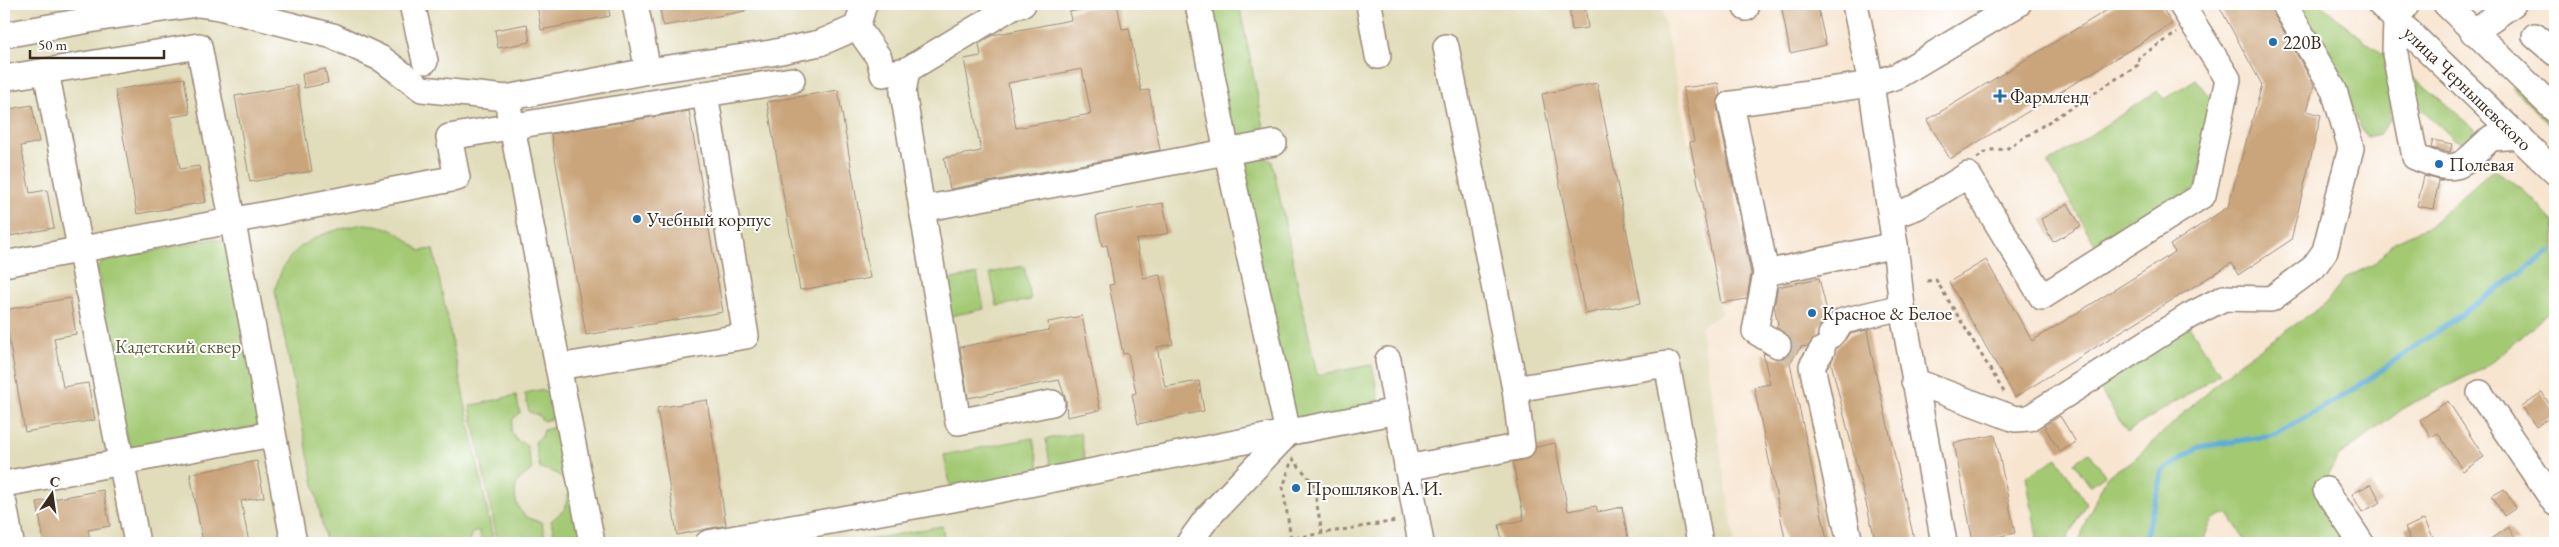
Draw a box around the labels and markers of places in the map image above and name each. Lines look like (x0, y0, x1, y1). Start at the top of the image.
place label: 220В (2283, 30, 2322, 55)
marker: 220В (2267, 36, 2279, 48)
place label: Фармленд (2010, 84, 2089, 109)
marker: Фармленд (1994, 90, 2006, 102)
place label: Полевая (2449, 152, 2515, 177)
marker: Полевая (2433, 158, 2445, 170)
place label: Учебный корпус (646, 207, 771, 232)
marker: Учебный корпус (631, 213, 643, 225)
place label: Красное & Белое (1822, 301, 1952, 326)
marker: Красное & Белое (1806, 307, 1818, 319)
place label: Прошляков А. И. (1306, 476, 1443, 501)
marker: Прошляков А. И. (1290, 482, 1302, 494)

